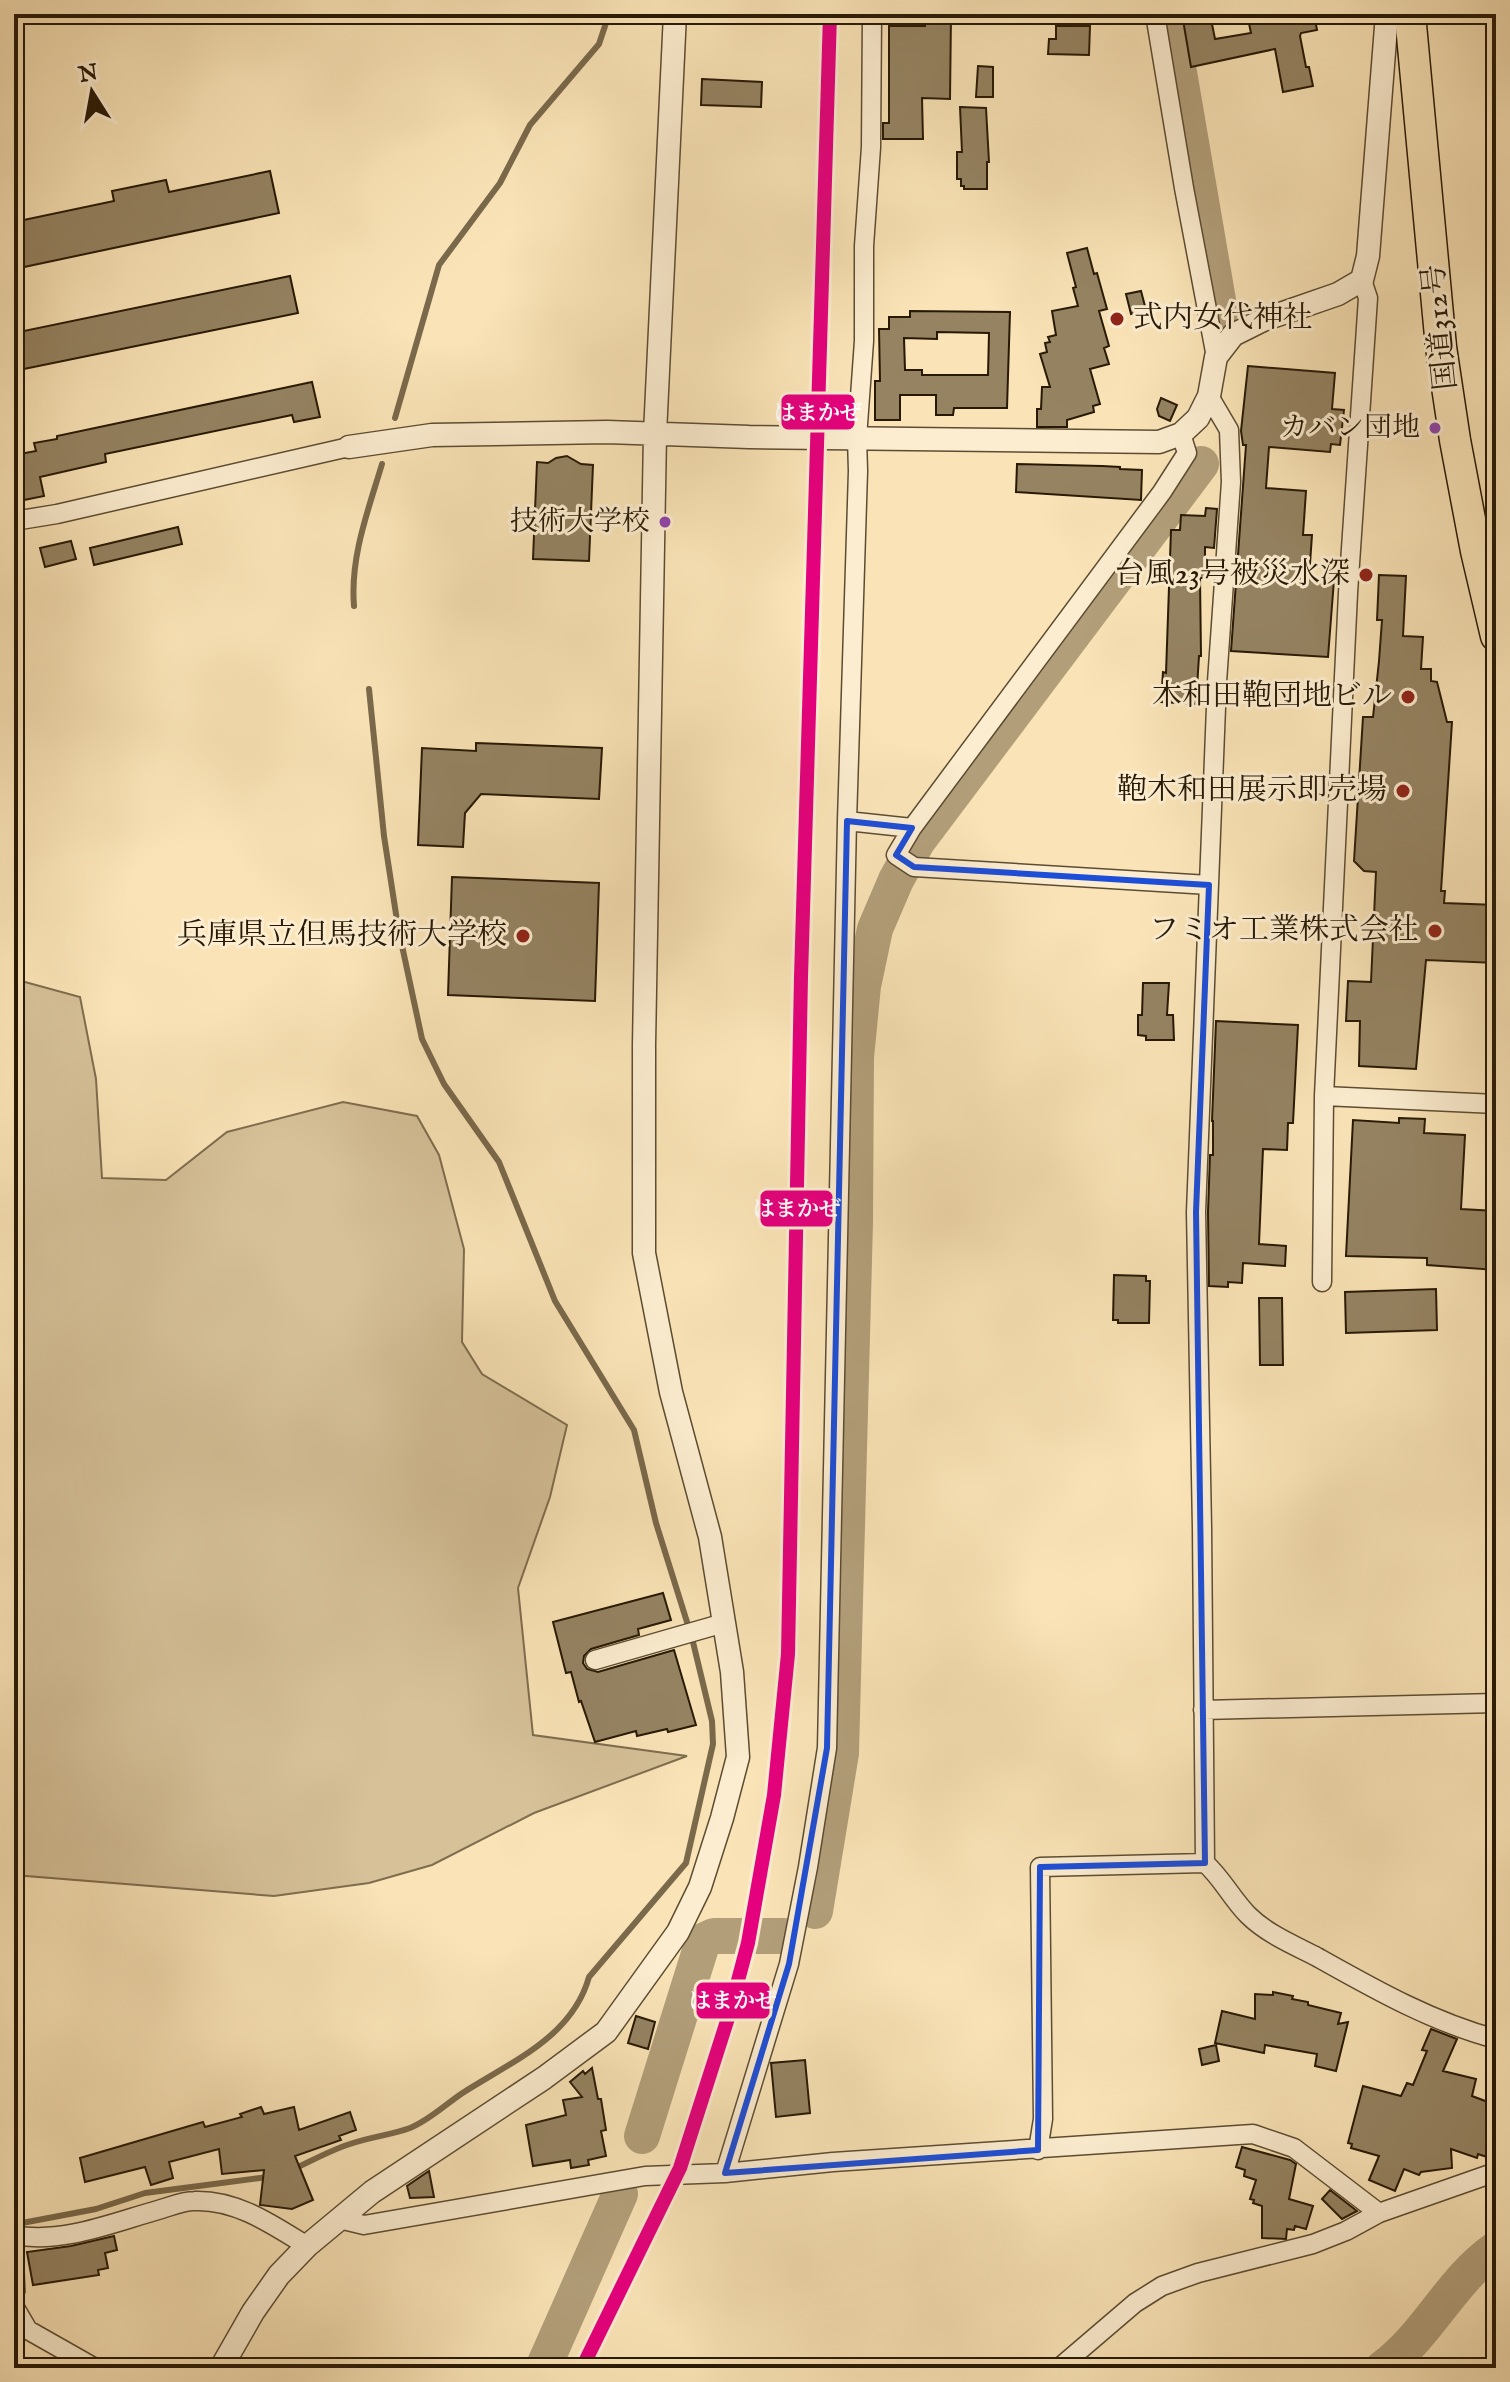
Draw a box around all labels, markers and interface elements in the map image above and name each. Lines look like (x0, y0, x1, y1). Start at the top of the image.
north arrow (52, 52, 132, 132)
text: N (76, 59, 101, 90)
street label: 国道312号 (1415, 262, 1467, 392)
place label: 式内女代神社 (1133, 300, 1313, 338)
marker: 式内女代神社 (1108, 310, 1126, 328)
line badge: はまかぜ (780, 393, 856, 431)
text: はまかぜ (774, 400, 862, 428)
place label: カバン団地 (1280, 411, 1420, 446)
marker: カバン団地 (1427, 420, 1443, 436)
place label: 技術大学校 (510, 505, 650, 540)
marker: 技術大学校 (657, 514, 673, 530)
place label: 台風23号被災水深 (1115, 556, 1350, 594)
marker: 台風23号被災水深 (1357, 566, 1375, 584)
place label: 木和田鞄団地ビル (1152, 678, 1392, 716)
marker: 木和田鞄団地ビル (1399, 688, 1417, 706)
place label: 鞄木和田展示即売場 (1117, 772, 1387, 810)
marker: 鞄木和田展示即売場 (1394, 782, 1412, 800)
place label: フミオ工業株式会社 (1149, 912, 1419, 950)
place label: 兵庫県立但馬技術大学校 (177, 917, 507, 955)
marker: フミオ工業株式会社 (1426, 922, 1444, 940)
marker: 兵庫県立但馬技術大学校 (514, 927, 532, 945)
line badge: はまかぜ (759, 1189, 834, 1228)
text: はまかぜ (753, 1196, 841, 1224)
line badge: はまかぜ (695, 1981, 771, 2020)
text: はまかぜ (689, 1988, 777, 2016)

